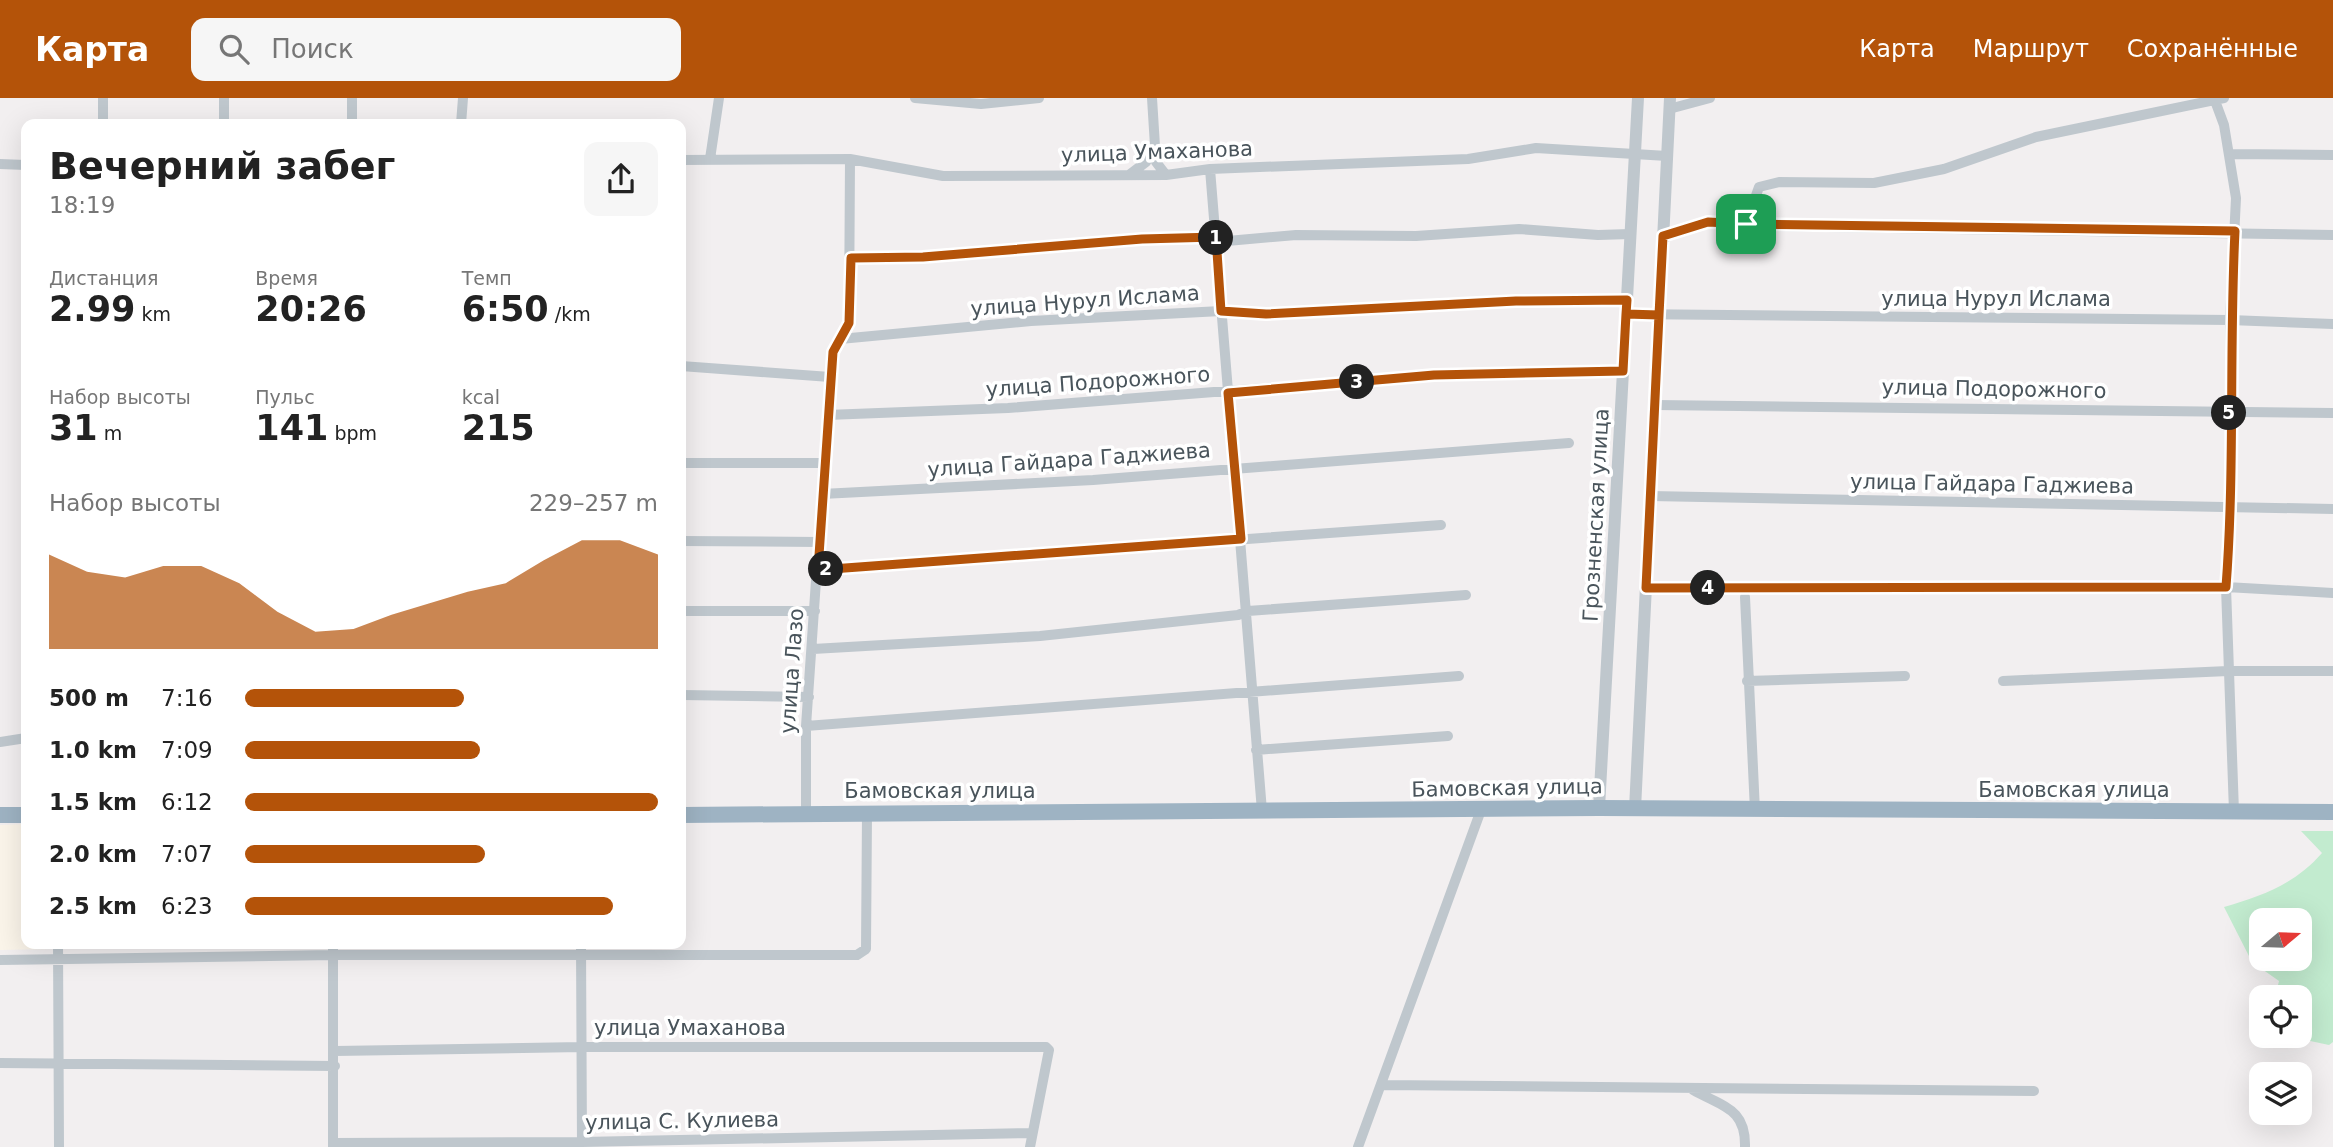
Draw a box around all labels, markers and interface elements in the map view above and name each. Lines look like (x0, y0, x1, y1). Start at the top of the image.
search box (191, 18, 681, 81)
text: Карта (35, 30, 149, 69)
icon: search (215, 30, 253, 68)
text: Поиск (271, 34, 354, 64)
text: Карта (1859, 35, 1935, 63)
text: Маршрут (1973, 35, 2089, 63)
text: Сохранённые (2127, 35, 2298, 63)
street label: улица Умаханова (1061, 137, 1253, 167)
button: share (584, 142, 658, 216)
text: Вечерний забег (49, 144, 395, 188)
text: 18:19 (49, 192, 115, 218)
pin (1716, 194, 1776, 254)
icon: arrive (1727, 205, 1765, 243)
pin: 1 (1198, 220, 1234, 256)
text: 1 (1209, 226, 1222, 248)
text: Дистанция (49, 267, 158, 289)
text: Время (255, 267, 318, 289)
text: Темп (462, 267, 512, 289)
street label: улица Нурул Ислама (970, 281, 1200, 321)
street label: улица Нурул Ислама (1881, 287, 2111, 311)
text: 2.99 (49, 289, 135, 329)
text: 20:26 (255, 289, 367, 329)
text: 6:50 (462, 289, 549, 329)
text: km (135, 303, 171, 325)
text: /km (549, 303, 591, 325)
street label: улица Подорожного (985, 362, 1211, 402)
pin: 3 (1340, 364, 1374, 400)
text: 3 (1350, 370, 1363, 392)
street label: улица Подорожного (1881, 375, 2107, 403)
text: Набор высоты (49, 386, 191, 408)
text: Пульс (255, 386, 315, 408)
text: kcal (462, 386, 500, 408)
pin: 5 (2212, 396, 2246, 430)
text: 5 (2222, 401, 2235, 423)
text: 31 (49, 408, 98, 448)
text: 141 (255, 408, 328, 448)
text: 215 (462, 408, 535, 448)
street label: Грозненская улица (1578, 408, 1614, 622)
text: m (98, 422, 122, 444)
text: bpm (328, 422, 377, 444)
street label: улица Гайдара Гаджиева (927, 438, 1211, 482)
street label: улица Гайдара Гаджиева (1850, 470, 2134, 498)
text: Набор высоты (49, 490, 221, 516)
text: 229–257 m (529, 490, 658, 516)
pin: 2 (808, 552, 844, 587)
text: 2 (819, 557, 832, 579)
pin: 4 (1690, 570, 1726, 606)
text: 4 (1701, 576, 1714, 598)
street label: улица Лазо (776, 607, 808, 735)
text: 500 m (49, 685, 129, 711)
text: 7:16 (161, 685, 213, 711)
text: 1.0 km (49, 737, 137, 763)
text: 7:09 (161, 737, 213, 763)
street label: Бамовская улица (1411, 774, 1603, 802)
street label: Бамовская улица (1978, 778, 2170, 802)
street label: Бамовская улица (844, 779, 1036, 803)
text: 1.5 km (49, 789, 137, 815)
text: 6:12 (161, 789, 213, 815)
text: 2.0 km (49, 841, 137, 867)
text: 7:07 (161, 841, 213, 867)
text: 2.5 km (49, 893, 137, 919)
text: 6:23 (161, 893, 213, 919)
north arrow (2249, 908, 2312, 971)
map controls (2249, 908, 2312, 1125)
button: locate (2249, 985, 2312, 1048)
street label: улица Умаханова (594, 1016, 786, 1040)
button: layers (2249, 1062, 2312, 1125)
street label: улица С. Кулиева (585, 1107, 779, 1135)

